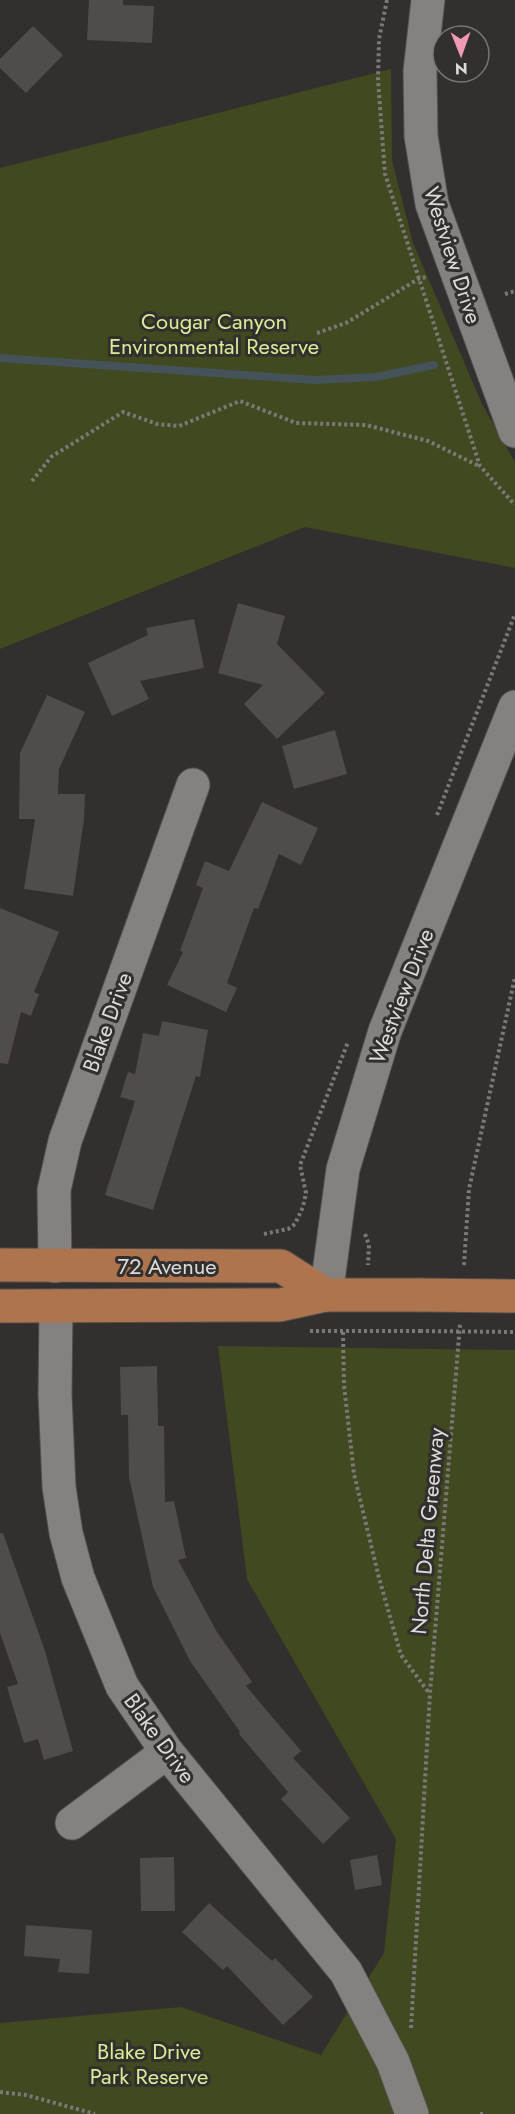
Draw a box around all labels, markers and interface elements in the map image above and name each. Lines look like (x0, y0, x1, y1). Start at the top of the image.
north arrow (431, 24, 491, 84)
text: N (455, 57, 468, 80)
street label: Westview Drive (416, 182, 490, 328)
park label: Cougar Canyon Environmental Reserve (109, 305, 319, 362)
street label: Westview Drive (361, 924, 441, 1068)
street label: Blake Drive (74, 968, 140, 1076)
street label: 72 Avenue (117, 1250, 217, 1282)
street label: North Delta Greenway (402, 1426, 452, 1636)
street label: Blake Drive (116, 1686, 204, 1790)
park label: Blake Drive Park Reserve (90, 2035, 208, 2092)

